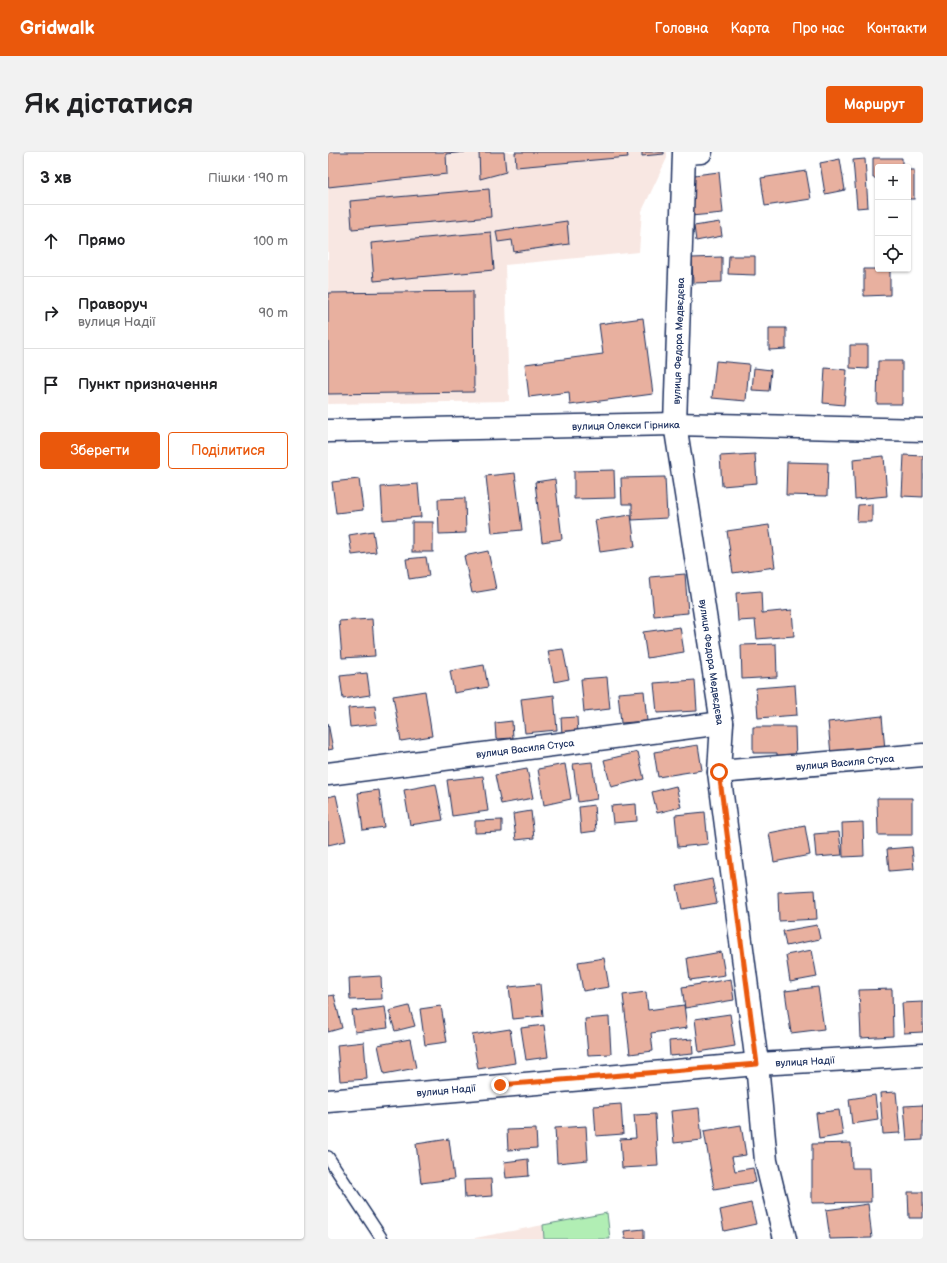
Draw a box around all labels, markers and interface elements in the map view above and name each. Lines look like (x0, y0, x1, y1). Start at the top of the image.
text: Gridwalk (20, 17, 95, 40)
text: Головна (655, 20, 708, 37)
text: Карта (730, 20, 770, 37)
text: Про нас (792, 20, 844, 37)
text: Контакти (866, 20, 927, 37)
button: Маршрут (826, 86, 923, 123)
text: Як дістатися (24, 88, 193, 121)
map controls (875, 164, 911, 272)
button: + (875, 164, 911, 200)
text: 3 хв (40, 168, 72, 188)
text: Пішки · 190 m (208, 170, 288, 186)
button: − (875, 200, 911, 236)
icon: ahead (40, 230, 62, 252)
text: Прямо (78, 231, 125, 250)
text: 100 m (253, 233, 288, 249)
button: locate (875, 236, 911, 272)
street label: вулиця Федора Медвєдєва (671, 277, 687, 405)
text: Праворуч (78, 295, 148, 314)
icon: right (40, 302, 62, 324)
text: 90 m (259, 305, 288, 321)
text: вулиця Надії (78, 314, 155, 330)
icon: arrive (40, 374, 62, 396)
text: Пункт призначення (78, 375, 218, 394)
street label: вулиця Олекси Гірника (572, 419, 680, 433)
button: Зберегти (40, 432, 160, 469)
button: Поділитися (168, 432, 288, 469)
street label: вулиця Федора Медвєдєва (696, 598, 726, 726)
street label: вулиця Василя Стуса (475, 737, 575, 761)
street label: вулиця Василя Стуса (795, 753, 895, 773)
route start (710, 763, 728, 781)
street label: вулиця Надії (775, 1054, 836, 1070)
route end (491, 1076, 509, 1094)
street label: вулиця Надії (416, 1082, 477, 1100)

